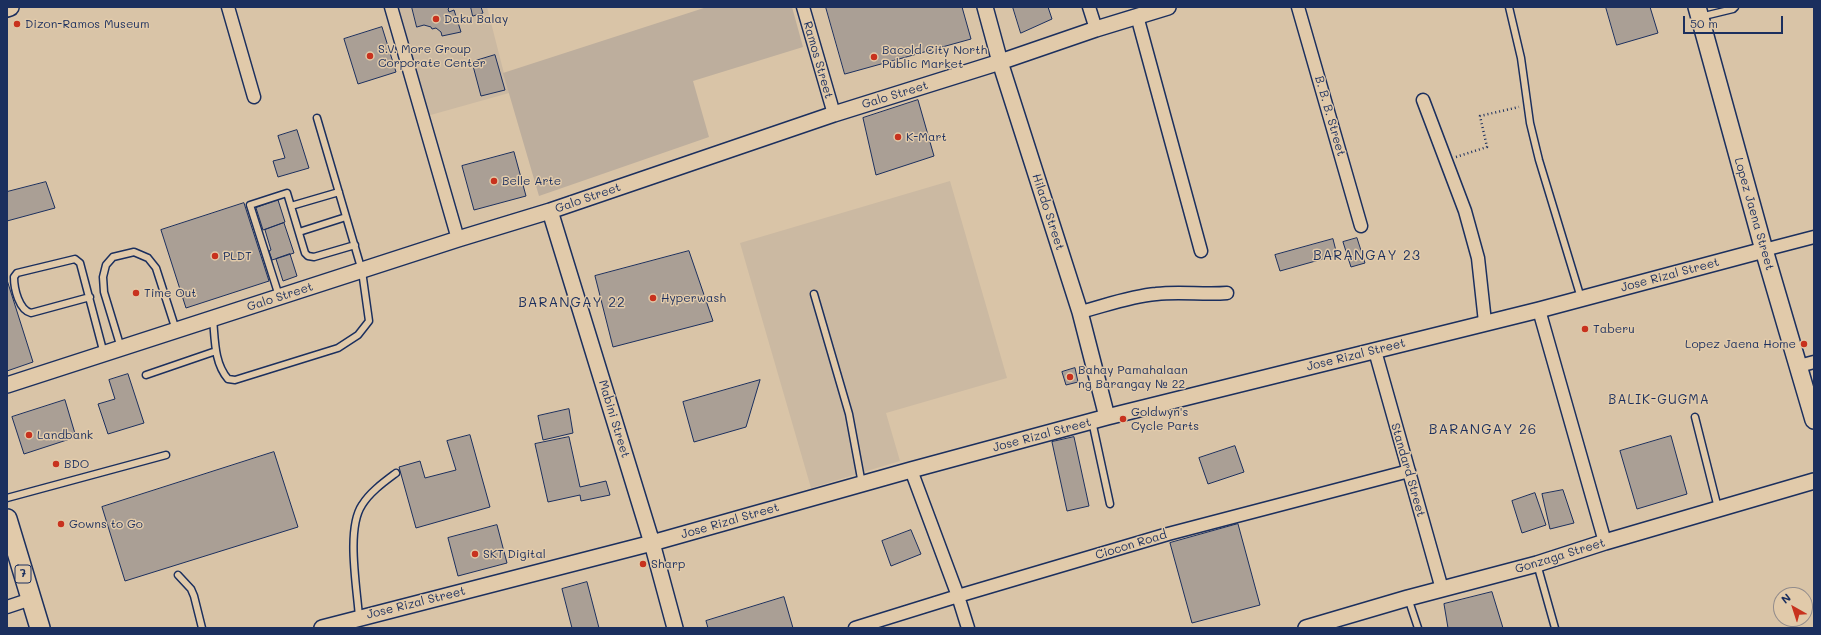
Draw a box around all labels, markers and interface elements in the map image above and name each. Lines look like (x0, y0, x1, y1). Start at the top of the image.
scale bar (1685, 8, 1785, 34)
place label: Daku Balay (444, 12, 508, 26)
marker: Daku Balay (431, 14, 441, 24)
text: 50 m (1690, 15, 1718, 31)
place label: Dizon-Ramos Museum (25, 17, 149, 31)
marker: Dizon-Ramos Museum (12, 19, 22, 29)
street label: Ramos Street (800, 20, 836, 100)
place label: S.V. More Group Corporate Center (378, 42, 486, 70)
place label: Bacold City North Public Market (882, 43, 987, 71)
marker: S.V. More Group Corporate Center (365, 51, 375, 61)
marker: Bacold City North Public Market (869, 52, 879, 62)
street label: B. B. B. Street (1312, 74, 1348, 158)
street label: Galo Street (860, 78, 930, 112)
place label: K-Mart (906, 130, 947, 144)
marker: K-Mart (893, 132, 903, 142)
street label: Lopez Jaena Street (1731, 156, 1777, 272)
street label: Hilado Street (1029, 172, 1067, 252)
place label: Belle Arte (502, 174, 561, 188)
marker: Belle Arte (489, 176, 499, 186)
street label: Galo Street (553, 180, 623, 216)
district label: BARANGAY 23 (1313, 248, 1421, 264)
place label: PLDT (223, 249, 252, 263)
marker: PLDT (210, 251, 220, 261)
street label: Jose Rizal Street (1619, 255, 1721, 295)
street label: Galo Street (245, 280, 315, 314)
place label: Time Out (144, 286, 197, 300)
marker: Time Out (131, 288, 141, 298)
place label: Hyperwash (661, 291, 726, 305)
marker: Hyperwash (648, 293, 658, 303)
district label: BARANGAY 22 (518, 295, 626, 311)
place label: Taberu (1593, 322, 1635, 336)
marker: Taberu (1580, 324, 1590, 334)
street label: Jose Rizal Street (1305, 336, 1407, 374)
place label: Lopez Jaena Home (1685, 337, 1796, 351)
marker: Lopez Jaena Home (1799, 339, 1809, 349)
place label: Bahay Pamahalaan ng Barangay № 22 (1078, 363, 1188, 391)
marker: Bahay Pamahalaan ng Barangay № 22 (1065, 372, 1075, 382)
street label: Mabini Street (595, 378, 633, 460)
district label: BALIK-GUGMA (1608, 392, 1710, 408)
place label: Goldwyn's Cycle Parts (1131, 405, 1199, 433)
marker: Goldwyn's Cycle Parts (1118, 414, 1128, 424)
street label: Jose Rizal Street (991, 415, 1093, 455)
street label: Standard Street (1388, 421, 1428, 519)
district label: BARANGAY 26 (1429, 422, 1537, 438)
place label: Landbank (37, 428, 93, 442)
marker: Landbank (24, 430, 34, 440)
place label: BDO (64, 457, 89, 471)
marker: BDO (51, 459, 61, 469)
street label: Jose Rizal Street (679, 500, 781, 542)
place label: Gowns to Go (69, 517, 143, 531)
marker: Gowns to Go (56, 519, 66, 529)
street label: Ciocon Road (1094, 527, 1168, 563)
street label: Gonzaga Street (1513, 535, 1607, 577)
place label: SKT Digital (483, 547, 546, 561)
marker: SKT Digital (470, 549, 480, 559)
place label: Sharp (651, 557, 685, 571)
marker: Sharp (638, 559, 648, 569)
road number: 7 (15, 565, 31, 583)
street label: Jose Rizal Street (365, 584, 467, 622)
north arrow (1773, 587, 1813, 627)
text: N (1778, 590, 1794, 607)

